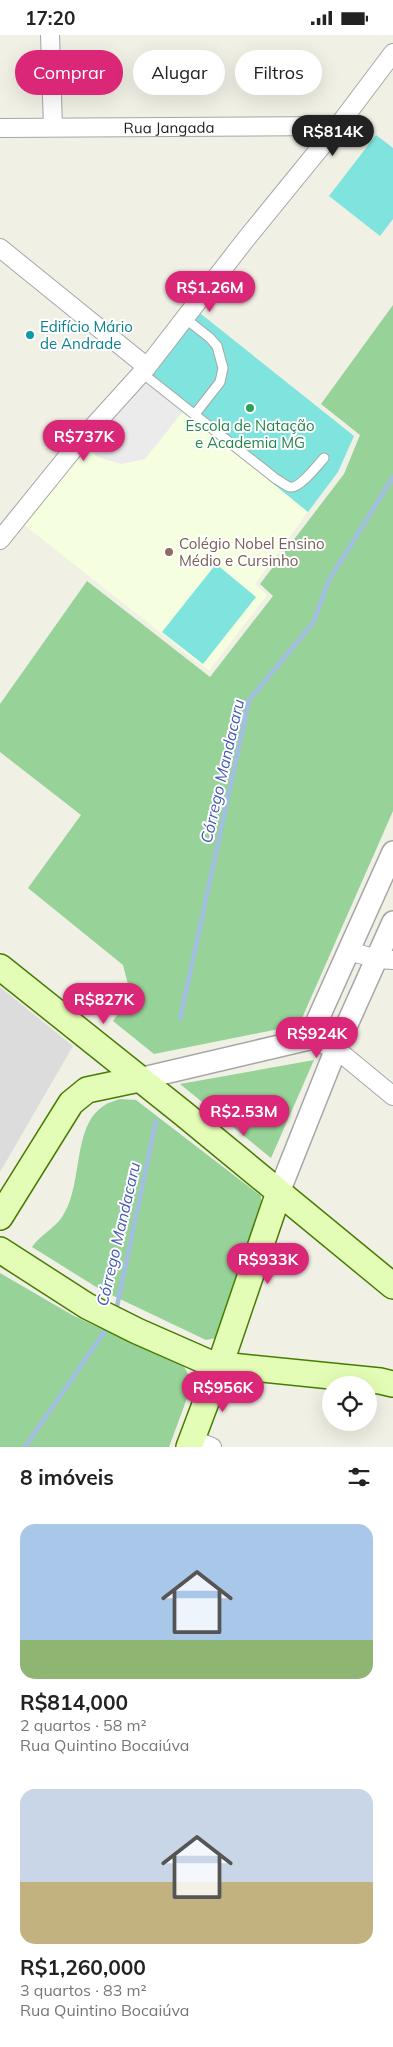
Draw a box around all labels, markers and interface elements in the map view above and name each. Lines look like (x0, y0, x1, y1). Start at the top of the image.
text: 17:20 (25, 6, 75, 30)
chip: Comprar (15, 50, 123, 95)
chip: Alugar (133, 50, 225, 95)
chip: Filtros (235, 50, 322, 95)
pin: R$814K (292, 115, 374, 157)
street label: Rua Jangada (124, 117, 214, 137)
text: R$814K (303, 121, 363, 141)
pin: R$1.26M (164, 271, 256, 313)
text: R$1.26M (176, 277, 244, 297)
place label: Edifício Mário de Andrade (40, 317, 133, 353)
marker: Edifício Mário de Andrade (24, 329, 36, 341)
marker: Escola de Natação e Academia MG (244, 402, 256, 414)
place label: Escola de Natação e Academia MG (186, 416, 315, 452)
pin: R$737K (43, 419, 125, 462)
text: R$737K (54, 426, 114, 446)
place label: Colégio Nobel Ensino Médio e Cursinho (179, 534, 325, 570)
marker: Colégio Nobel Ensino Médio e Cursinho (163, 546, 175, 558)
water label: Córrego Mandacaru (196, 697, 248, 845)
pin: R$827K (63, 983, 145, 1025)
text: R$827K (74, 989, 134, 1009)
pin: R$924K (276, 1017, 358, 1059)
text: R$924K (287, 1023, 347, 1043)
pin: R$2.53M (198, 1095, 290, 1137)
text: R$2.53M (210, 1101, 278, 1121)
water label: Córrego Mandacaru (92, 1160, 144, 1308)
pin: R$933K (227, 1243, 309, 1285)
text: R$933K (238, 1249, 298, 1269)
pin: R$956K (182, 1371, 264, 1413)
map controls (322, 1376, 377, 1431)
button: locate (322, 1376, 377, 1431)
text: R$956K (193, 1377, 253, 1397)
icon: filters (345, 1463, 373, 1491)
text: 8 imóveis (20, 1464, 114, 1490)
icon: home (152, 1557, 242, 1647)
text: R$814,000 (20, 1689, 128, 1715)
text: 2 quartos · 58 m² (20, 1715, 147, 1735)
text: Rua Quintino Bocaiúva (20, 1735, 189, 1755)
icon: home (152, 1822, 242, 1912)
text: R$1,260,000 (20, 1954, 146, 1980)
text: 3 quartos · 83 m² (20, 1980, 147, 2000)
text: Rua Quintino Bocaiúva (20, 2000, 189, 2020)

